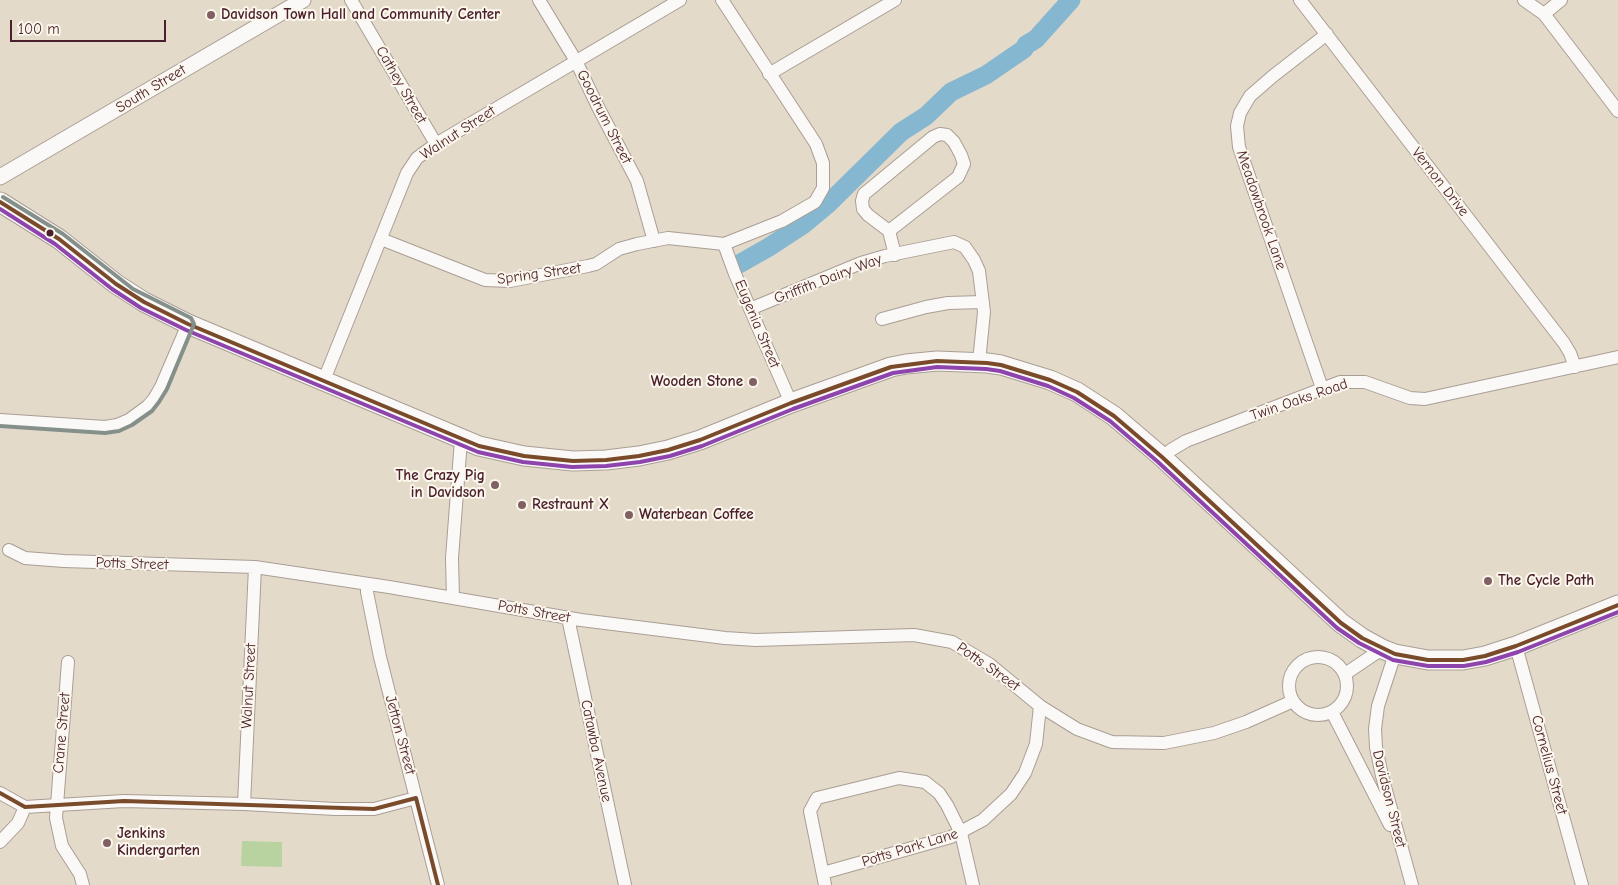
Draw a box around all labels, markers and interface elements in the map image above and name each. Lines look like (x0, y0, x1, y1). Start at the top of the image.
place label: Davidson Town Hall and Community Center (221, 6, 500, 24)
marker: Davidson Town Hall and Community Center (205, 9, 217, 21)
scale bar (12, 10, 169, 42)
text: 100 m (18, 20, 60, 38)
street label: Cathey Street (372, 43, 430, 127)
street label: South Street (113, 61, 189, 117)
street label: Goodrum Street (573, 67, 635, 167)
street label: Walnut Street (417, 102, 499, 164)
street label: Vernon Drive (1408, 144, 1472, 220)
street label: Meadowbrook Lane (1232, 148, 1290, 272)
unlabelled marker (45, 228, 55, 238)
street label: Griffith Dairy Way (772, 250, 884, 308)
street label: Spring Street (496, 259, 582, 289)
street label: Eugenia Street (730, 277, 784, 371)
place label: Wooden Stone (651, 373, 743, 391)
street label: Twin Oaks Road (1248, 375, 1350, 425)
marker: Wooden Stone (747, 376, 759, 388)
place label: The Crazy Pig in Davidson (395, 467, 485, 502)
marker: The Crazy Pig in Davidson (489, 479, 501, 491)
place label: Restraunt X (532, 496, 609, 514)
marker: Restraunt X (516, 499, 528, 511)
place label: Waterbean Coffee (639, 506, 754, 524)
marker: Waterbean Coffee (623, 509, 635, 521)
street label: Potts Street (95, 554, 169, 574)
place label: The Cycle Path (1498, 572, 1594, 590)
marker: The Cycle Path (1482, 575, 1494, 587)
street label: Potts Street (497, 597, 571, 627)
street label: Potts Street (953, 639, 1023, 695)
street label: Walnut Street (238, 643, 260, 729)
street label: Crane Street (50, 692, 74, 774)
street label: Jetton Street (381, 693, 419, 777)
street label: Catawba Avenue (576, 698, 616, 804)
street label: Cornelius Street (1527, 713, 1571, 817)
street label: Davidson Street (1368, 748, 1410, 850)
place label: Jenkins Kindergarten (117, 825, 200, 860)
street label: Potts Park Lane (860, 825, 960, 871)
marker: Jenkins Kindergarten (101, 837, 113, 849)

